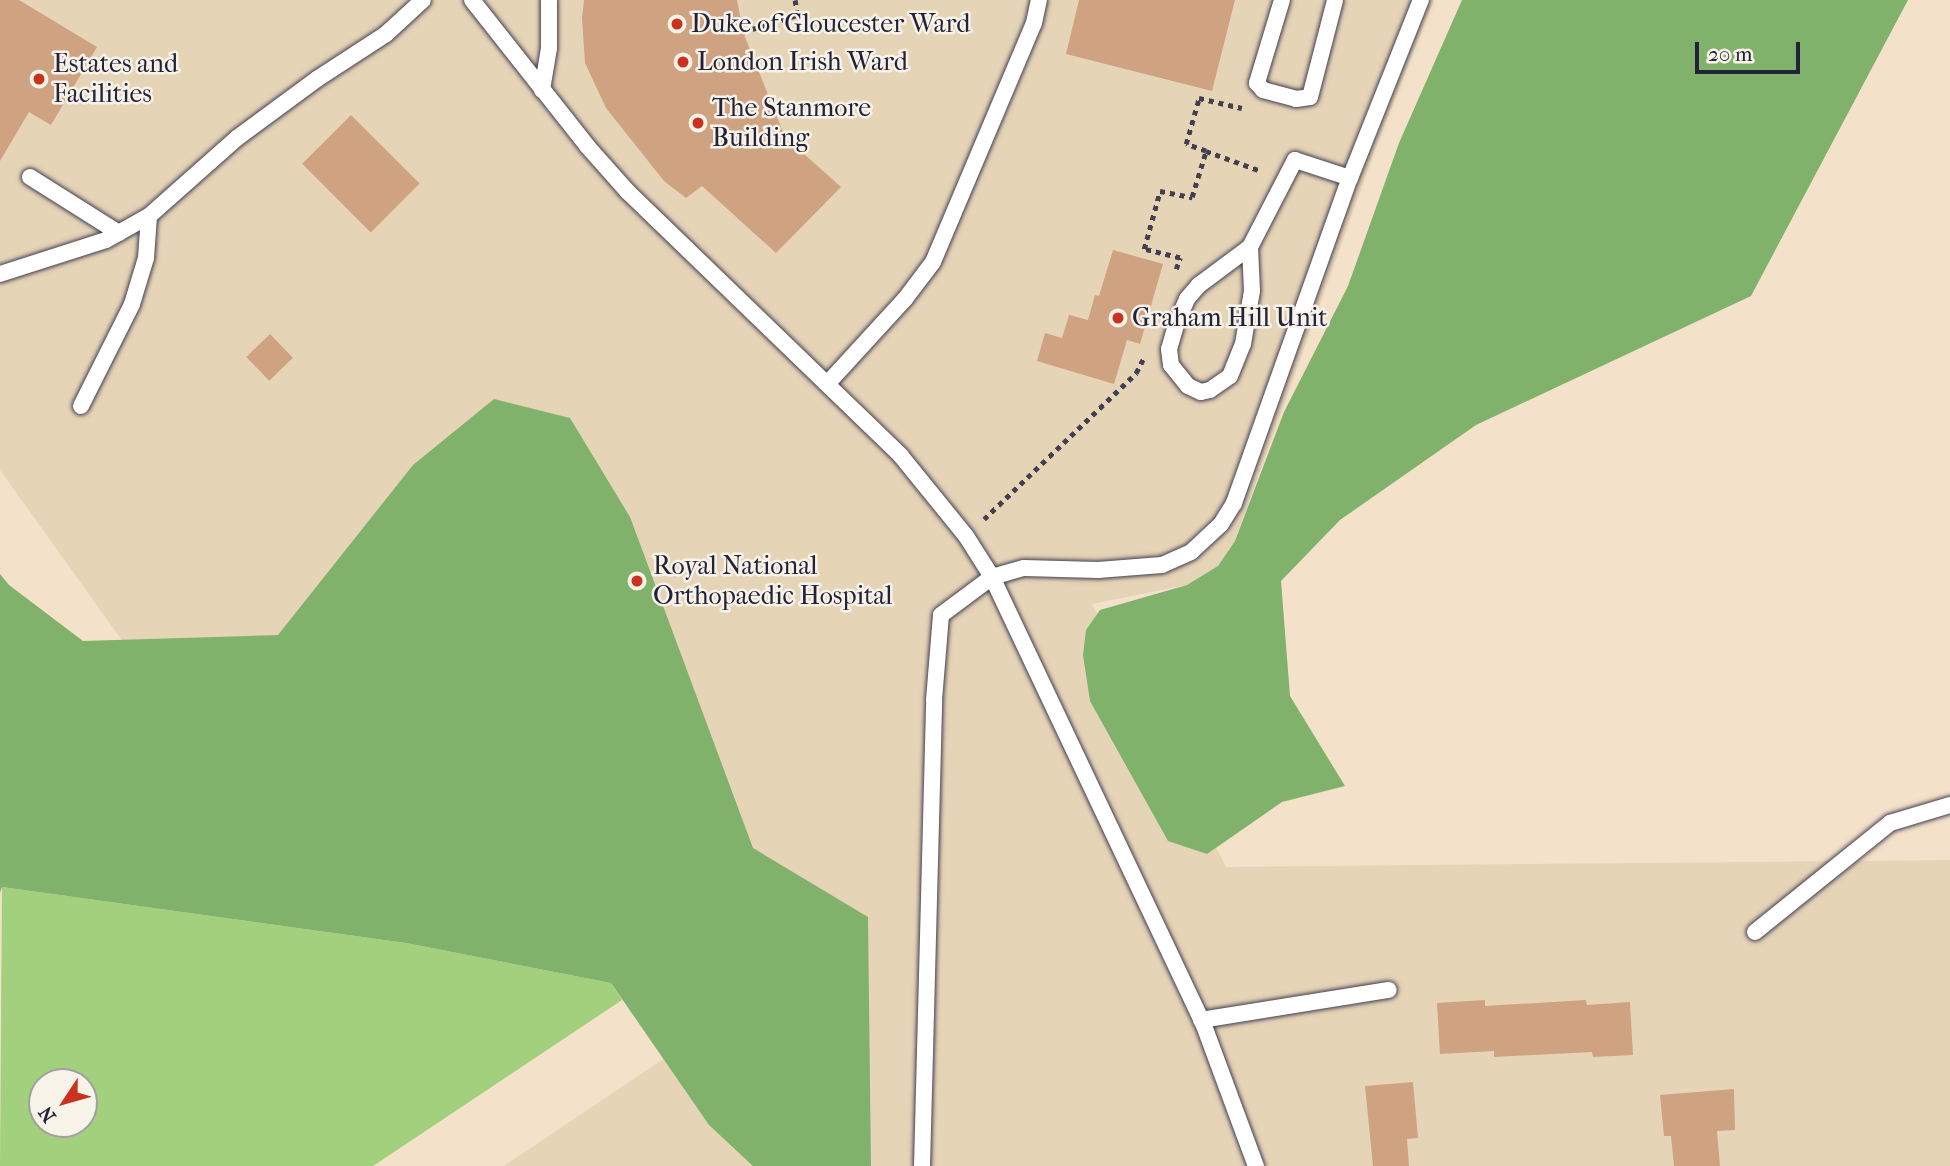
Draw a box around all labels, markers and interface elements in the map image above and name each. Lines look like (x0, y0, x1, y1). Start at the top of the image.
place label: Duke of Gloucester Ward (691, 8, 970, 40)
marker: Duke of Gloucester Ward (669, 16, 685, 32)
scale bar (1698, 28, 1803, 72)
text: 20 m (1708, 42, 1752, 66)
place label: London Irish Ward (697, 46, 908, 78)
place label: Estates and Facilities (53, 48, 178, 110)
marker: London Irish Ward (675, 54, 691, 70)
marker: Estates and Facilities (31, 71, 47, 87)
place label: The Stanmore Building (712, 92, 871, 154)
marker: The Stanmore Building (690, 115, 706, 131)
place label: Graham Hill Unit (1132, 302, 1328, 334)
marker: Graham Hill Unit (1110, 310, 1126, 326)
place label: Royal National Orthopaedic Hospital (653, 550, 892, 612)
marker: Royal National Orthopaedic Hospital (627, 571, 647, 591)
north arrow (28, 1068, 98, 1138)
text: N (34, 1102, 61, 1126)

